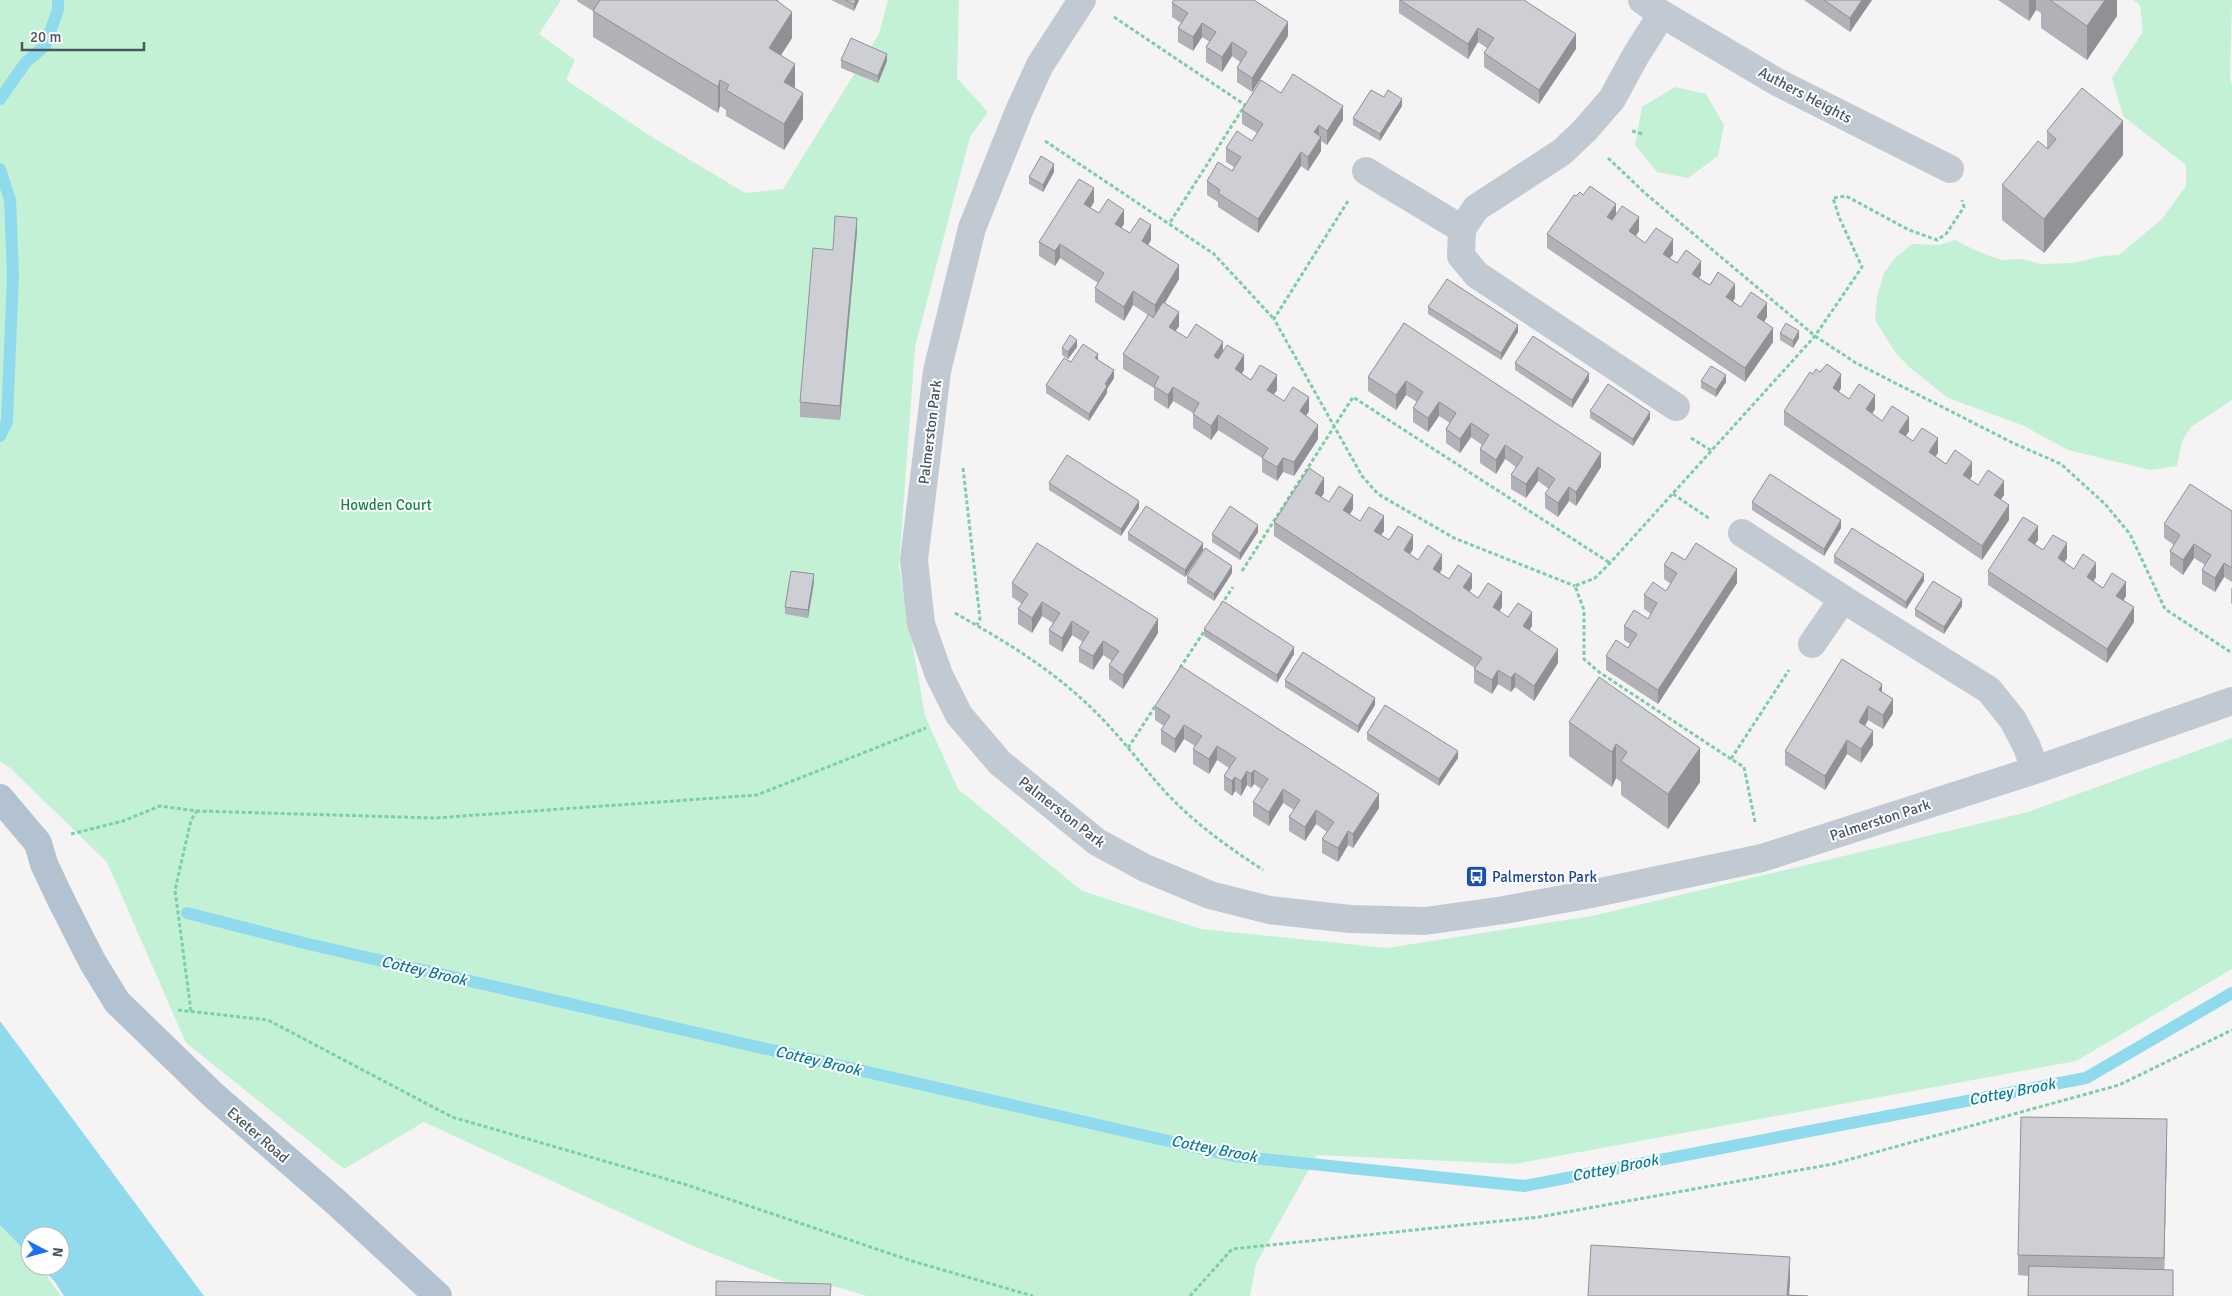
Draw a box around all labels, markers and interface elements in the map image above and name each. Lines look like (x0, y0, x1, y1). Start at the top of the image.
scale bar (22, 20, 145, 52)
text: 20 m (30, 28, 61, 46)
street label: Authers Heights (1755, 63, 1855, 127)
street label: Palmerston Park (915, 378, 945, 485)
park label: Howden Court (340, 496, 432, 514)
street label: Palmerston Park (1015, 773, 1109, 852)
street label: Palmerston Park (1827, 795, 1933, 845)
bus stop icon: Palmerston Park (1464, 865, 1488, 889)
place label: Palmerston Park (1492, 868, 1597, 886)
water label: Cottey Brook (379, 951, 471, 991)
water label: Cottey Brook (773, 1041, 865, 1081)
water label: Cottey Brook (1967, 1073, 2059, 1110)
street label: Exeter Road (223, 1103, 293, 1167)
water label: Cottey Brook (1169, 1131, 1261, 1168)
water label: Cottey Brook (1570, 1149, 1662, 1186)
north arrow (20, 1226, 70, 1276)
text: N (48, 1247, 66, 1258)

